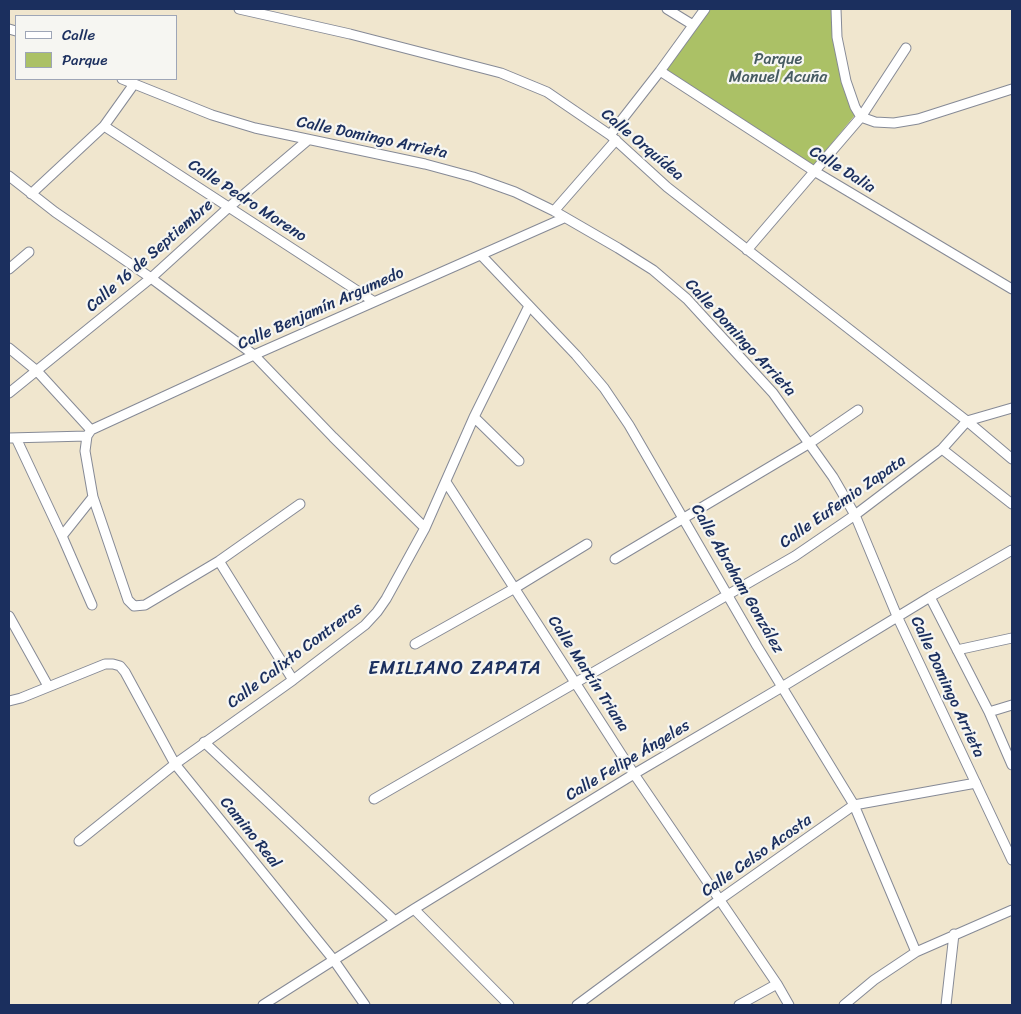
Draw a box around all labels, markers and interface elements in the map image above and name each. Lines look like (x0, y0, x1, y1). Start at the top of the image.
legend (15, 15, 178, 80)
text: Calle (62, 22, 95, 48)
text: Parque (62, 47, 107, 73)
park label: Parque Manuel Acuña (729, 50, 827, 88)
street label: Calle Orquídea (597, 105, 687, 185)
street label: Calle Domingo Arrieta (295, 113, 449, 163)
street label: Calle Dalia (805, 142, 879, 198)
street label: Calle Pedro Moreno (184, 156, 310, 246)
street label: Calle 16 de Septiembre (83, 196, 217, 316)
street label: Calle Benjamín Argumedo (235, 264, 407, 354)
street label: Calle Domingo Arrieta (681, 275, 799, 401)
street label: Calle Eufemio Zapata (776, 451, 910, 553)
street label: Calle Abraham González (686, 501, 788, 657)
street label: Calle Calixto Contreras (224, 599, 366, 713)
street label: Calle Martín Triana (543, 612, 633, 736)
street label: Calle Domingo Arrieta (906, 613, 988, 761)
district label: EMILIANO ZAPATA (368, 658, 542, 680)
street label: Calle Felipe Ángeles (562, 716, 694, 806)
street label: Camino Real (215, 794, 285, 872)
street label: Calle Celso Acosta (698, 811, 816, 901)

